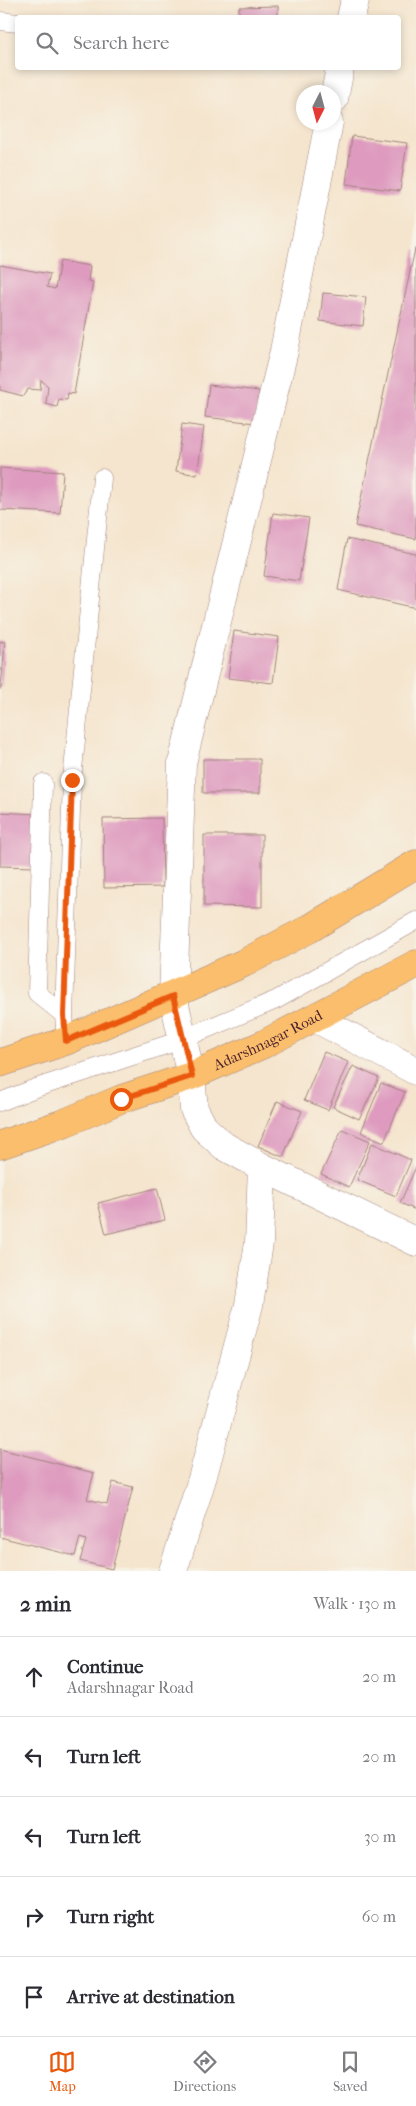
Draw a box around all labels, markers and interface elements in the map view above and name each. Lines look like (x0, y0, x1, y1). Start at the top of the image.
search box (15, 15, 401, 70)
icon: search (33, 29, 61, 57)
text: Search here (73, 32, 169, 54)
north arrow (296, 85, 341, 130)
route end (61, 769, 84, 792)
street label: Adarshnagar Road (210, 1006, 326, 1074)
route start (110, 1088, 133, 1111)
text: 2 min (20, 1592, 71, 1616)
text: Walk · 130 m (313, 1594, 396, 1613)
text: Continue (67, 1656, 143, 1678)
icon: ahead (20, 1663, 48, 1691)
text: 20 m (362, 1667, 396, 1686)
text: Adarshnagar Road (67, 1678, 194, 1697)
icon: left (20, 1743, 48, 1771)
text: Turn left (67, 1746, 141, 1768)
text: 20 m (362, 1747, 396, 1766)
icon: left (20, 1823, 48, 1851)
text: Turn left (67, 1826, 141, 1848)
text: 30 m (364, 1827, 396, 1846)
icon: right (20, 1903, 48, 1931)
text: Turn right (67, 1906, 154, 1928)
text: 60 m (362, 1907, 396, 1926)
icon: arrive (20, 1983, 48, 2011)
text: Arrive at destination (67, 1986, 235, 2008)
tab: Map (48, 2048, 76, 2095)
tab: Directions (173, 2048, 236, 2095)
tab: Saved (333, 2048, 368, 2095)

